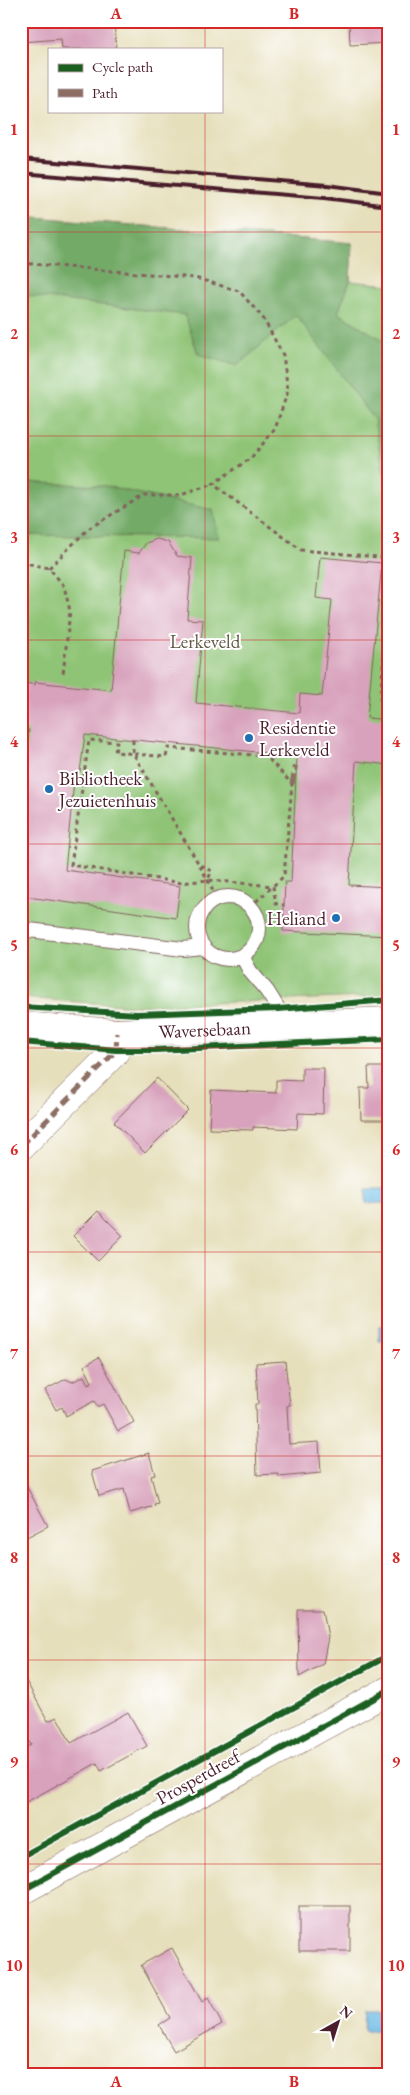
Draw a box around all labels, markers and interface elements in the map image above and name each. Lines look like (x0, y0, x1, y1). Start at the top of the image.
text: A (109, 3, 122, 24)
text: B (289, 3, 299, 24)
legend (48, 48, 222, 112)
text: Cycle path (92, 57, 154, 76)
text: Path (92, 83, 118, 102)
text: 1 (10, 119, 18, 140)
text: 1 (392, 119, 400, 140)
text: 2 (10, 323, 19, 344)
text: 2 (392, 323, 401, 344)
text: 3 (10, 527, 18, 548)
text: 3 (392, 527, 400, 548)
park label: Lerkeveld (170, 629, 241, 654)
place label: Residentie Lerkeveld (259, 715, 336, 762)
text: 4 (10, 731, 19, 752)
text: 4 (392, 731, 401, 752)
marker: Residentie Lerkeveld (243, 732, 255, 744)
place label: Bibliotheek Jezuietenhuis (57, 766, 156, 813)
marker: Bibliotheek Jezuietenhuis (43, 783, 55, 795)
place label: Heliand (267, 906, 326, 931)
marker: Heliand (330, 912, 342, 924)
text: 5 (10, 935, 18, 956)
text: 5 (392, 935, 400, 956)
street label: Waversebaan (158, 1015, 251, 1044)
text: 6 (10, 1139, 19, 1160)
text: 6 (392, 1139, 401, 1160)
text: 7 (10, 1343, 19, 1364)
text: 7 (392, 1343, 401, 1364)
text: 8 (10, 1547, 18, 1568)
text: 8 (392, 1547, 400, 1568)
street label: Prosperdreef (151, 1743, 246, 1810)
text: 9 (10, 1751, 19, 1772)
text: 9 (392, 1751, 401, 1772)
text: 10 (6, 1955, 23, 1976)
text: 10 (388, 1955, 405, 1976)
north arrow (312, 1998, 362, 2048)
text: N (336, 2001, 357, 2023)
text: A (109, 2071, 122, 2092)
text: B (289, 2071, 299, 2092)

